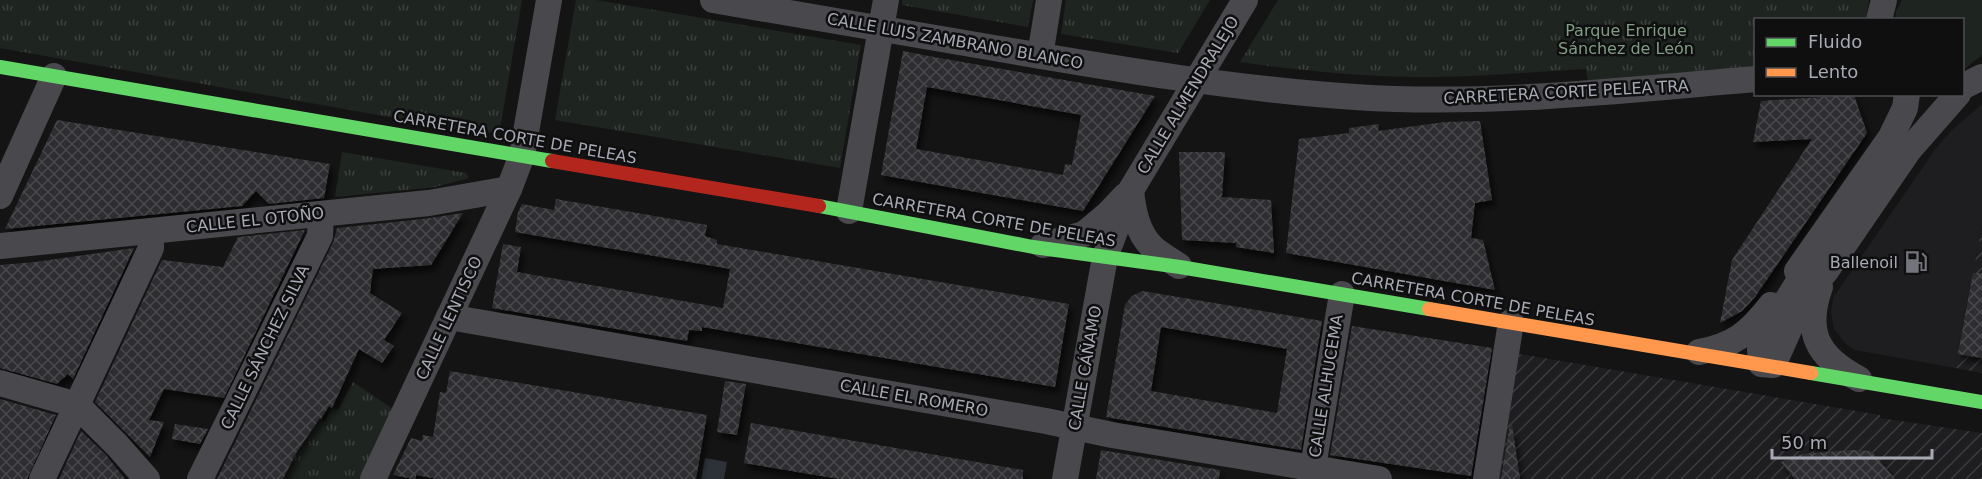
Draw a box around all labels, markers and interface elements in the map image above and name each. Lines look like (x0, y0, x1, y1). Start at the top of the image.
street label: CALLE LUIS ZAMBRANO BLANCO (826, 9, 1084, 73)
street label: CALLE ALMENDRALEJO (1133, 13, 1243, 177)
legend (1754, 18, 1964, 96)
park label: Parque Enrique Sánchez de León (1558, 21, 1694, 58)
text: Fluido (1808, 31, 1862, 52)
text: Lento (1808, 61, 1858, 82)
street label: CARRETERA CORTE PELEA TRA (1443, 76, 1689, 108)
street label: CARRETERA CORTE DE PELEAS (392, 106, 638, 168)
street label: CARRETERA CORTE DE PELEAS (871, 189, 1117, 251)
street label: CALLE EL OTOÑO (185, 203, 325, 237)
fuel station icon: Ballenoil (1903, 249, 1929, 275)
street label: CALLE LENTISCO (412, 253, 486, 383)
place label: Ballenoil (1830, 253, 1898, 272)
street label: CALLE SÁNCHEZ SILVA (217, 262, 313, 432)
street label: CARRETERA CORTE DE PELEAS (1350, 268, 1596, 330)
street label: CALLE CÁÑAMO (1065, 304, 1105, 432)
street label: CALLE ALHUCEMA (1305, 313, 1347, 459)
street label: CALLE EL ROMERO (838, 376, 990, 420)
scale bar (1772, 422, 1932, 460)
text: 50 m (1781, 432, 1827, 453)

